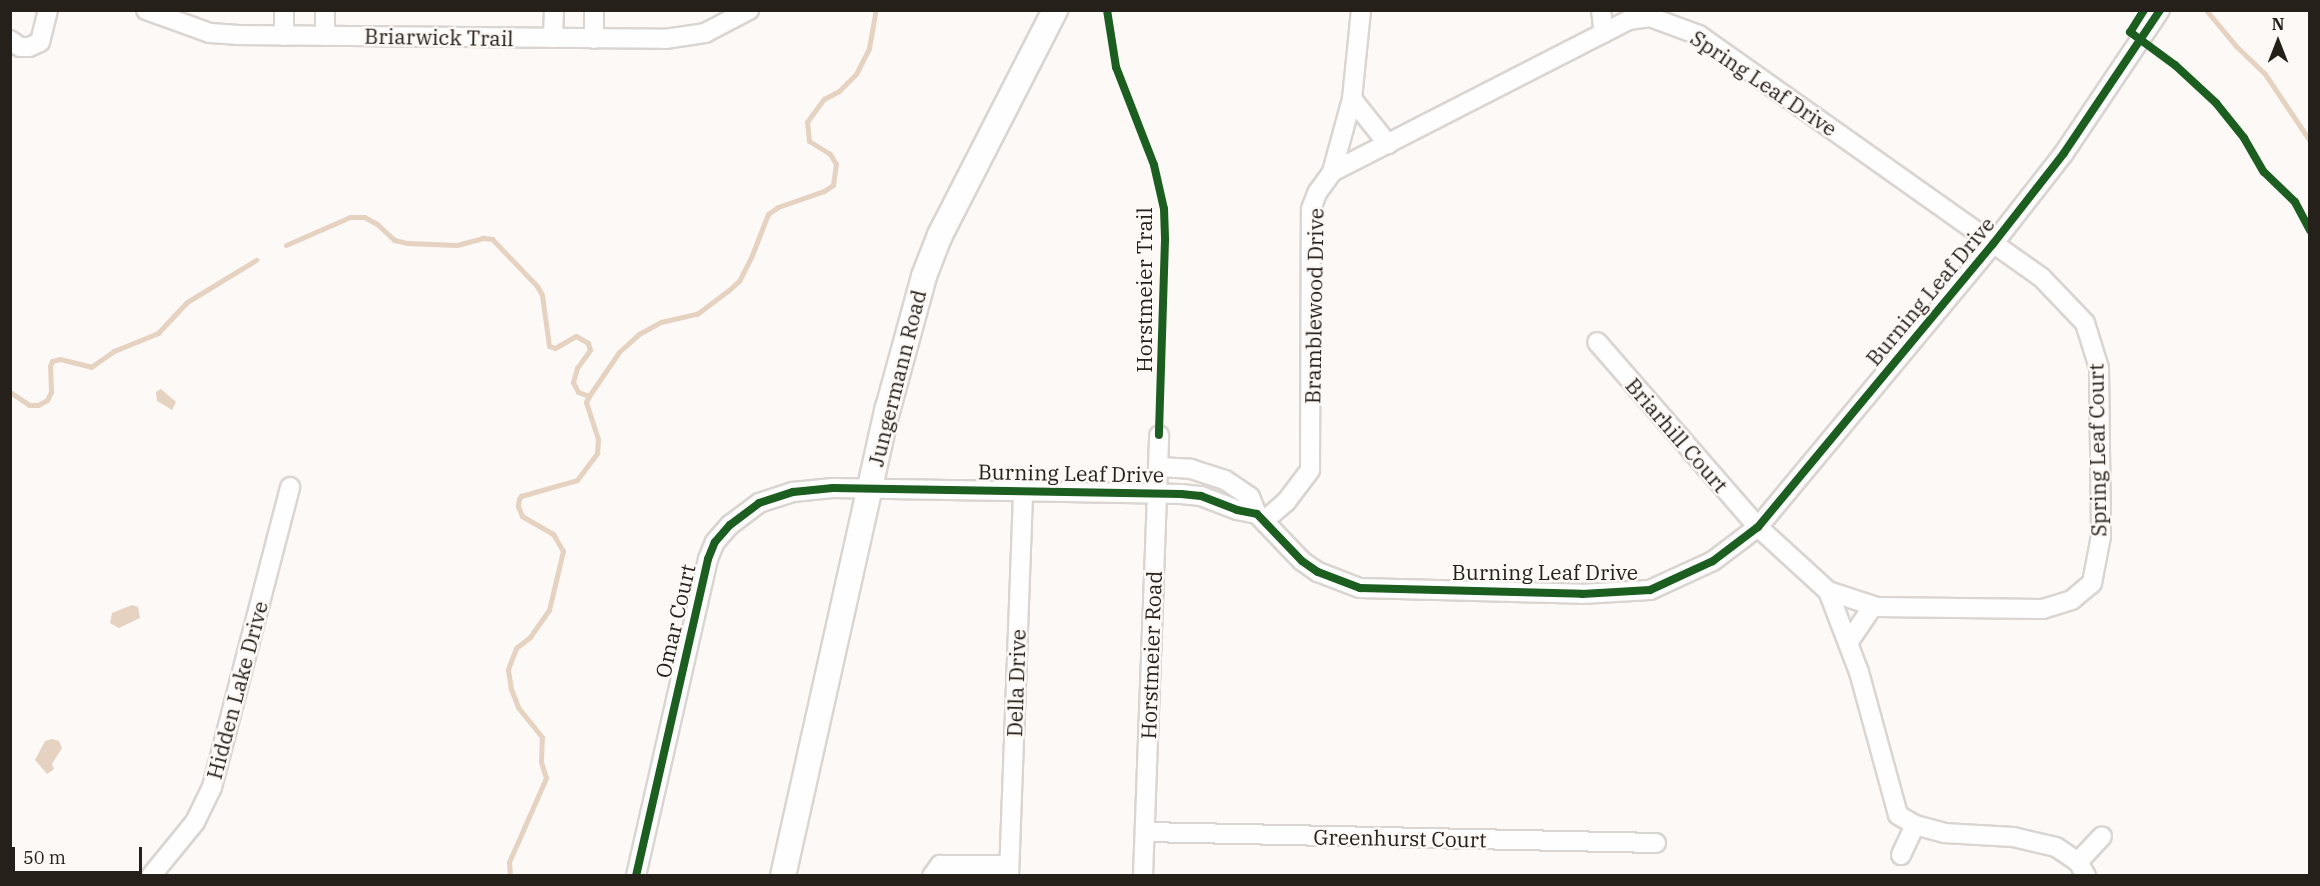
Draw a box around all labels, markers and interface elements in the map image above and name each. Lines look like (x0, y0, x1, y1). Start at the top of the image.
north arrow (2248, 12, 2308, 72)
text: N (2272, 14, 2284, 34)
street label: Briarwick Trail (364, 23, 514, 51)
street label: Spring Leaf Drive (1686, 25, 1842, 141)
street label: Horstmeier Trail (1131, 207, 1157, 373)
street label: Bramblewood Drive (1300, 208, 1328, 404)
street label: Burning Leaf Drive (1860, 212, 2000, 370)
street label: Jungermann Road (863, 287, 931, 469)
street label: Spring Leaf Court (2083, 363, 2111, 537)
street label: Briarhill Court (1621, 373, 1733, 497)
street label: Burning Leaf Drive (978, 459, 1164, 487)
street label: Burning Leaf Drive (1452, 559, 1638, 585)
street label: Omar Court (650, 562, 700, 680)
street label: Horstmeier Road (1135, 570, 1167, 740)
street label: Hidden Lake Drive (201, 598, 273, 782)
street label: Della Drive (1002, 629, 1030, 737)
street label: Greenhurst Court (1313, 824, 1487, 852)
scale bar (15, 835, 146, 873)
text: 50 m (23, 846, 66, 869)

